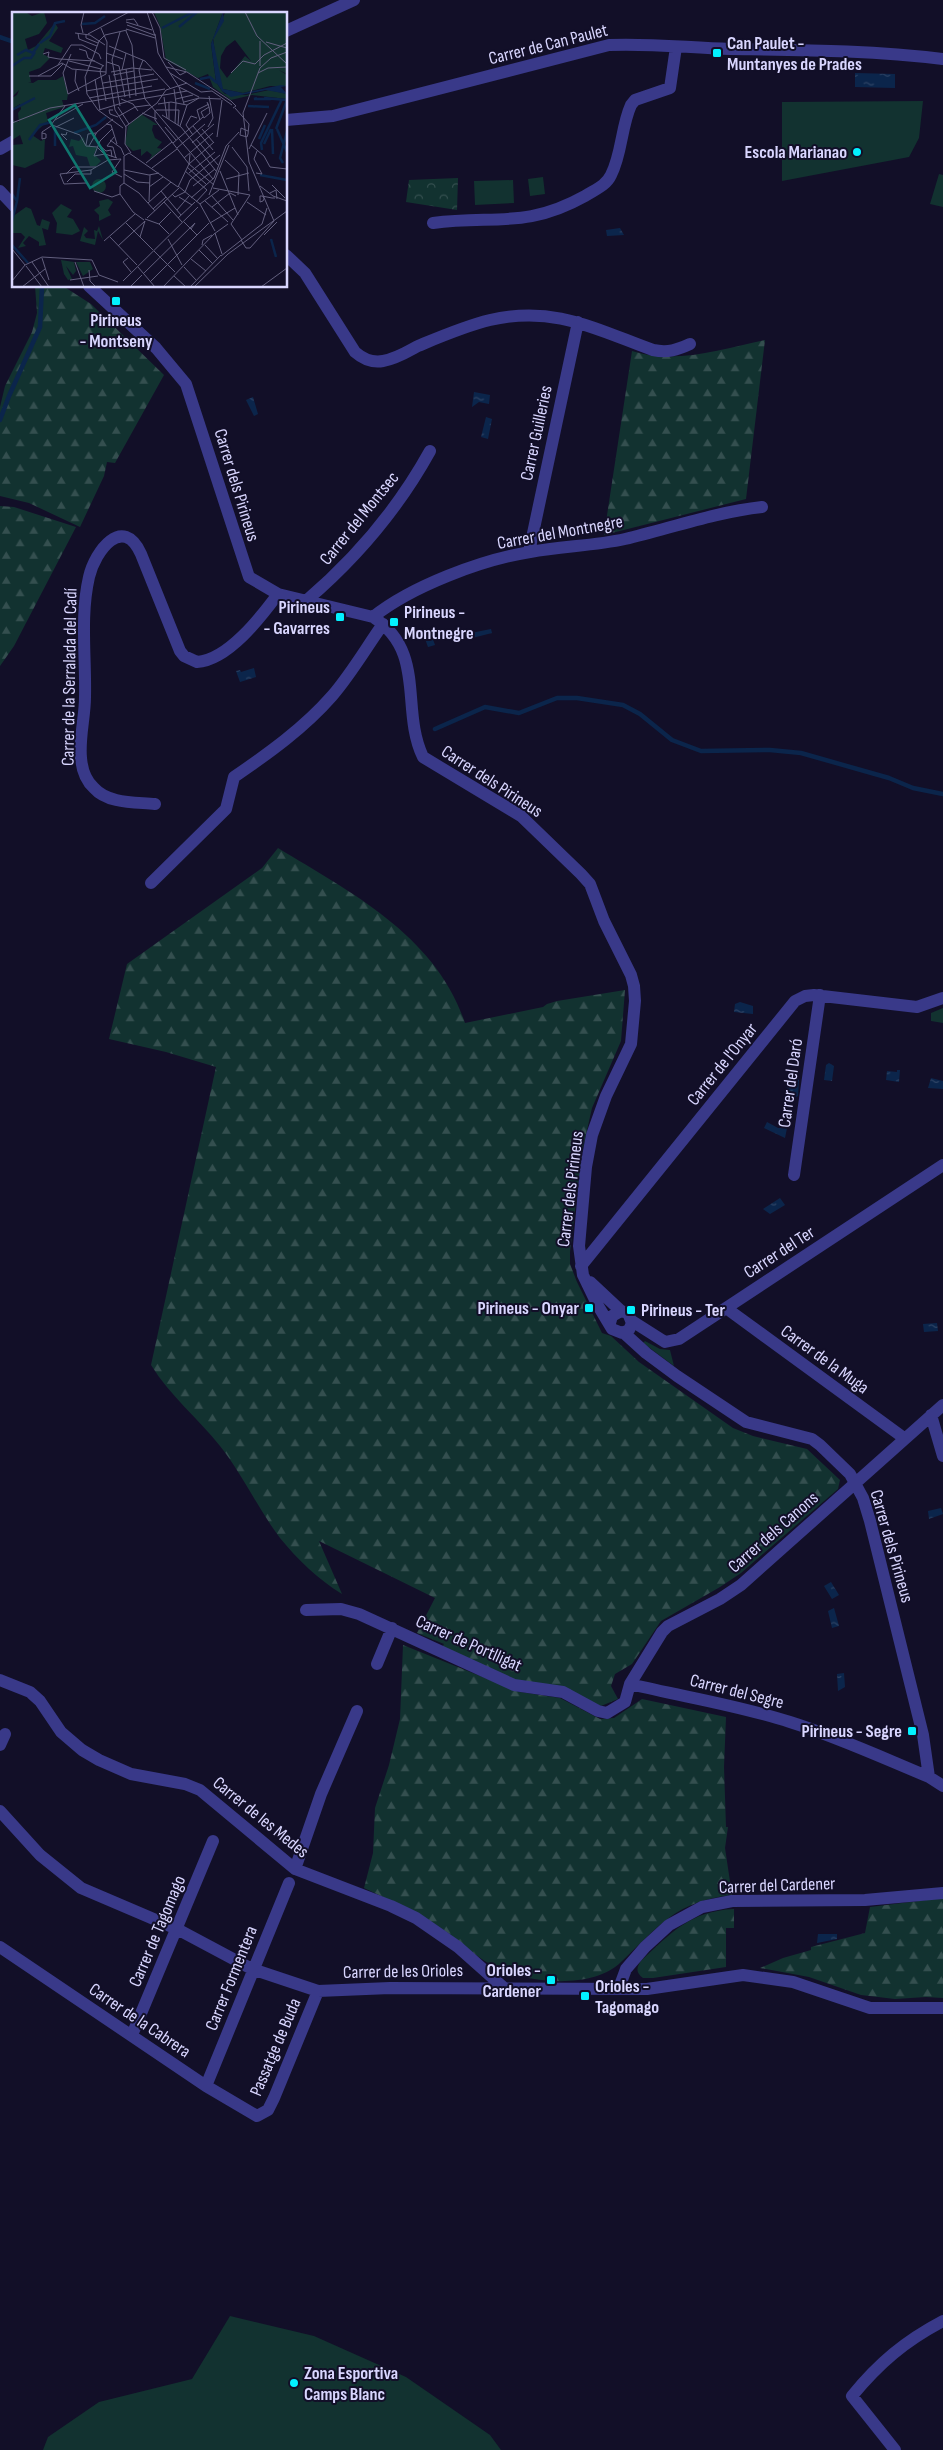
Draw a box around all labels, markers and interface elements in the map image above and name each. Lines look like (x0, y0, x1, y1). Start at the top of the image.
inset map (12, 12, 288, 288)
street label: Carrer de Can Paulet (486, 19, 610, 69)
place label: Can Paulet - Muntanyes de Prades (727, 33, 862, 75)
marker: Can Paulet - Muntanyes de Prades (711, 47, 723, 59)
place label: Escola Marianao (745, 142, 847, 163)
marker: Escola Marianao (851, 146, 863, 158)
marker: Pirineus - Montseny (110, 295, 122, 307)
place label: Pirineus - Montseny (80, 310, 153, 352)
street label: Carrer Guilleries (516, 384, 557, 483)
street label: Carrer dels Pirineus (209, 426, 264, 544)
street label: Carrer del Montsec (315, 467, 403, 569)
street label: Carrer del Montnegre (496, 511, 625, 554)
street label: Carrer de la Serralada del Cadí (57, 587, 82, 766)
place label: Pirineus - Gavarres (264, 597, 330, 639)
place label: Pirineus - Montnegre (404, 602, 474, 644)
marker: Pirineus - Gavarres (334, 611, 346, 623)
marker: Pirineus - Montnegre (388, 616, 400, 628)
street label: Carrer dels Pirineus (437, 741, 546, 822)
street label: Carrer de l'Onyar (683, 1019, 762, 1110)
street label: Carrer del Daró (774, 1037, 807, 1129)
street label: Carrer dels Pirineus (553, 1130, 588, 1248)
street label: Carrer del Ter (740, 1222, 819, 1283)
place label: Pirineus - Onyar (478, 1298, 579, 1319)
place label: Pirineus - Ter (641, 1300, 725, 1321)
marker: Pirineus - Onyar (583, 1302, 595, 1314)
marker: Pirineus - Ter (625, 1304, 637, 1316)
street label: Carrer de la Muga (777, 1320, 873, 1398)
street label: Carrer dels Canons (724, 1487, 823, 1577)
street label: Carrer dels Pirineus (865, 1487, 918, 1605)
street label: Carrer de Portlligat (412, 1611, 526, 1676)
street label: Carrer del Segre (688, 1670, 786, 1713)
place label: Pirineus - Segre (802, 1721, 902, 1742)
marker: Pirineus - Segre (906, 1725, 918, 1737)
street label: Carrer de les Medes (208, 1772, 313, 1862)
street label: Carrer de Tagomago (125, 1872, 190, 1990)
street label: Carrer del Cardener (718, 1873, 836, 1898)
street label: Carrer Formentera (201, 1923, 262, 2034)
street label: Carrer de les Orioles (343, 1960, 463, 1983)
place label: Orioles - Cardener (482, 1960, 541, 2002)
marker: Orioles - Cardener (545, 1974, 557, 1986)
place label: Orioles - Tagomago (595, 1976, 659, 2018)
street label: Carrer de la Cabrera (85, 1979, 195, 2062)
marker: Orioles - Tagomago (579, 1990, 591, 2002)
street label: Passatge de Buda (245, 1995, 305, 2099)
place label: Zona Esportiva Camps Blanc (304, 2363, 398, 2405)
marker: Zona Esportiva Camps Blanc (288, 2377, 300, 2389)

